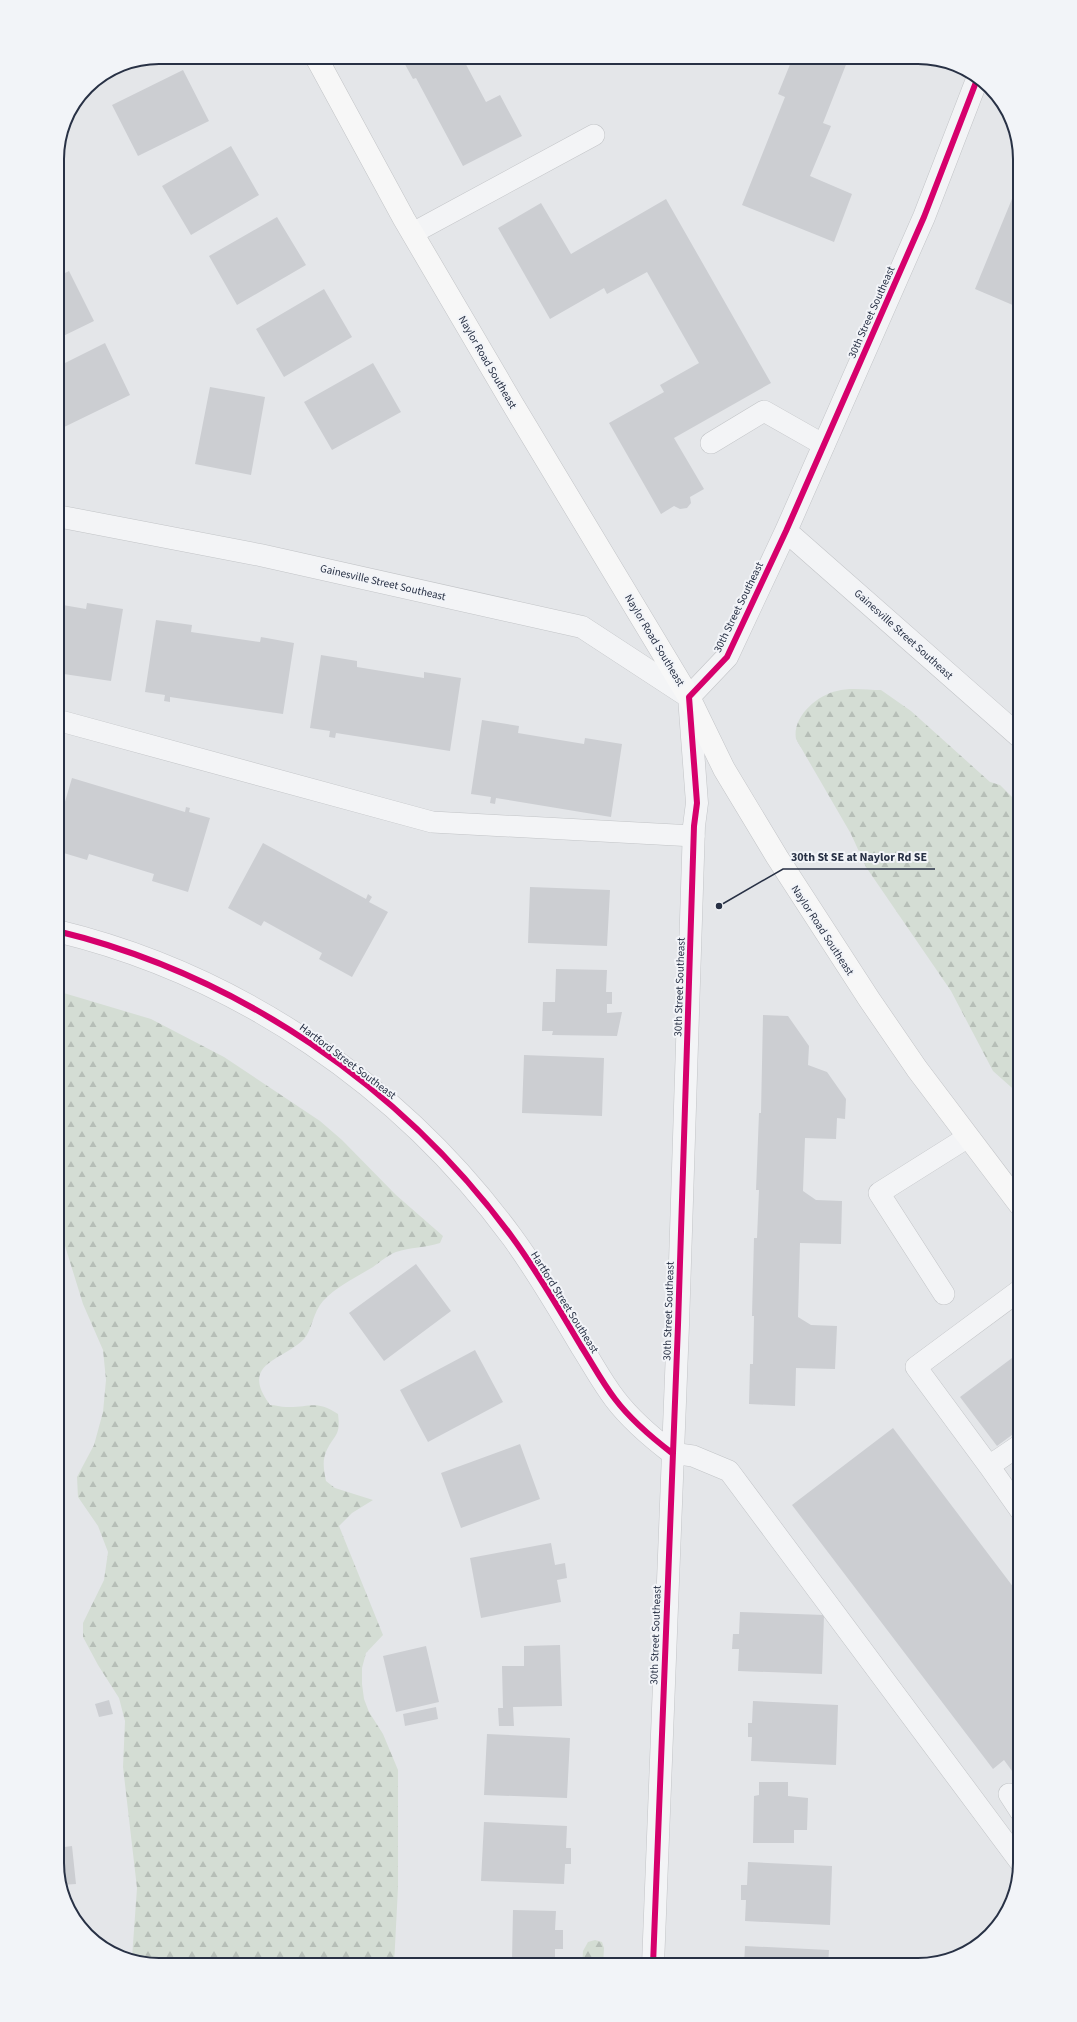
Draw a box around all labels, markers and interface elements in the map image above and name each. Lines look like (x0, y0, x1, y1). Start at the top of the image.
street label: 30th Street Southeast (844, 264, 899, 361)
street label: Naylor Road Southeast (455, 313, 520, 412)
street label: 30th Street Southeast (710, 559, 767, 655)
street label: Gainesville Street Southeast (319, 561, 447, 604)
street label: Gainesville Street Southeast (851, 586, 957, 683)
street label: Naylor Road Southeast (621, 591, 688, 689)
callout: 30th St SE at Naylor Rd SE (783, 845, 935, 869)
text: 30th St SE at Naylor Rd SE (791, 849, 927, 866)
street label: Naylor Road Southeast (788, 882, 858, 979)
street label: 30th Street Southeast (670, 937, 689, 1037)
street label: Hartford Street Southeast (296, 1020, 399, 1103)
street label: Hartford Street Southeast (527, 1248, 602, 1356)
street label: 30th Street Southeast (659, 1261, 678, 1361)
street label: 30th Street Southeast (646, 1585, 665, 1685)

